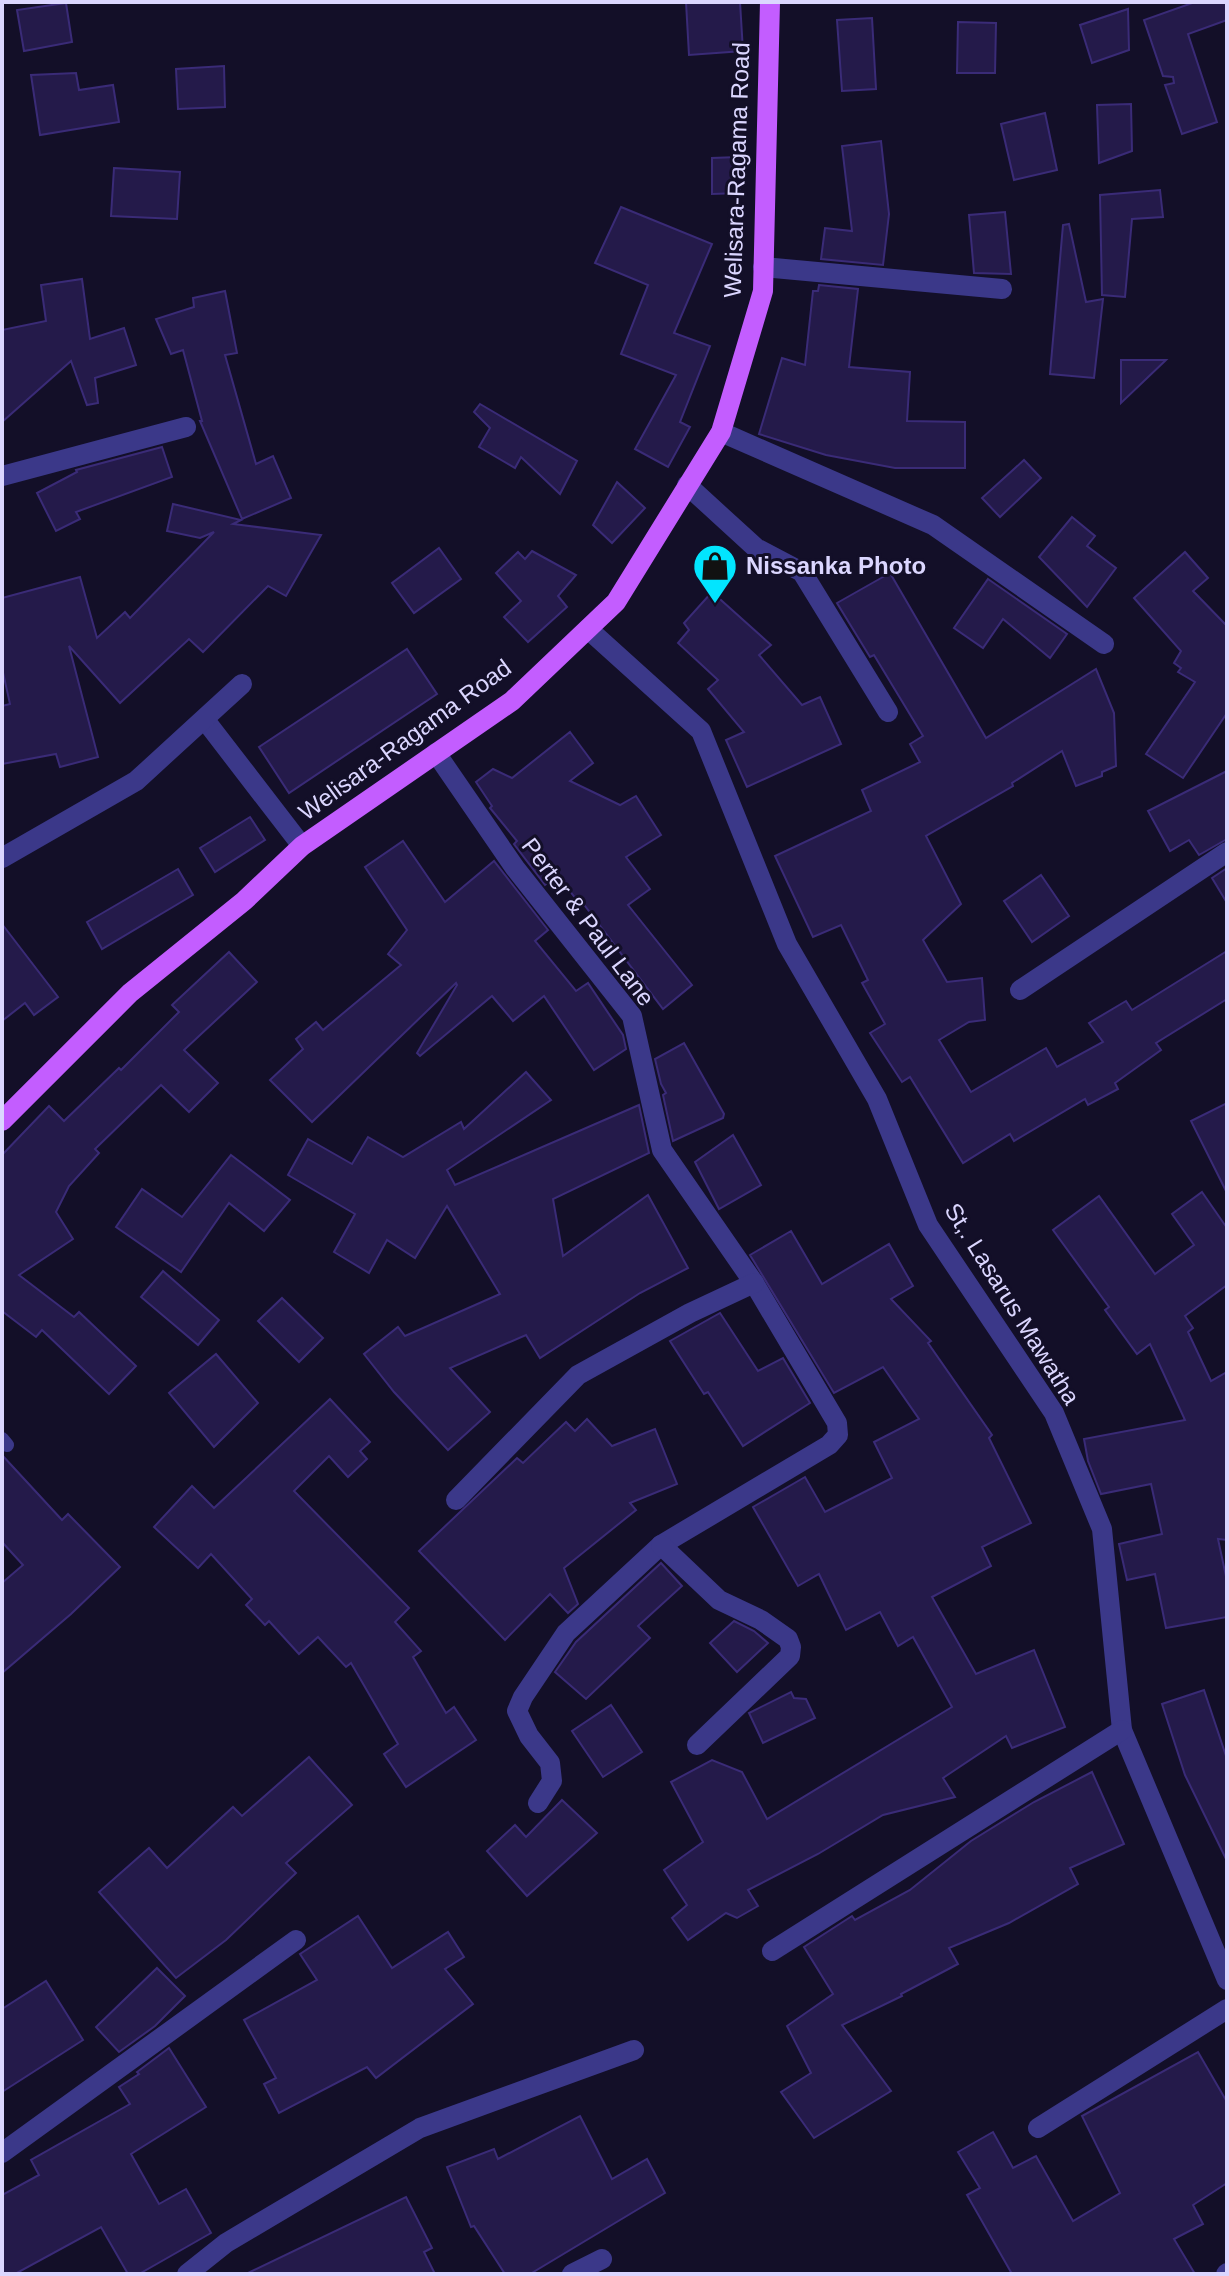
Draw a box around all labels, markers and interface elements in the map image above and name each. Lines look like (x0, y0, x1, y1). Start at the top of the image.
street label: Welisara-Ragama Road (719, 42, 754, 298)
shop icon: Nissanka Photo (691, 542, 739, 605)
place label: Nissanka Photo (746, 552, 926, 579)
street label: Welisara-Ragama Road (293, 654, 516, 826)
street label: Perter & Paul Lane (517, 833, 660, 1011)
street label: St,. Lasarus Mawatha (939, 1198, 1086, 1410)

